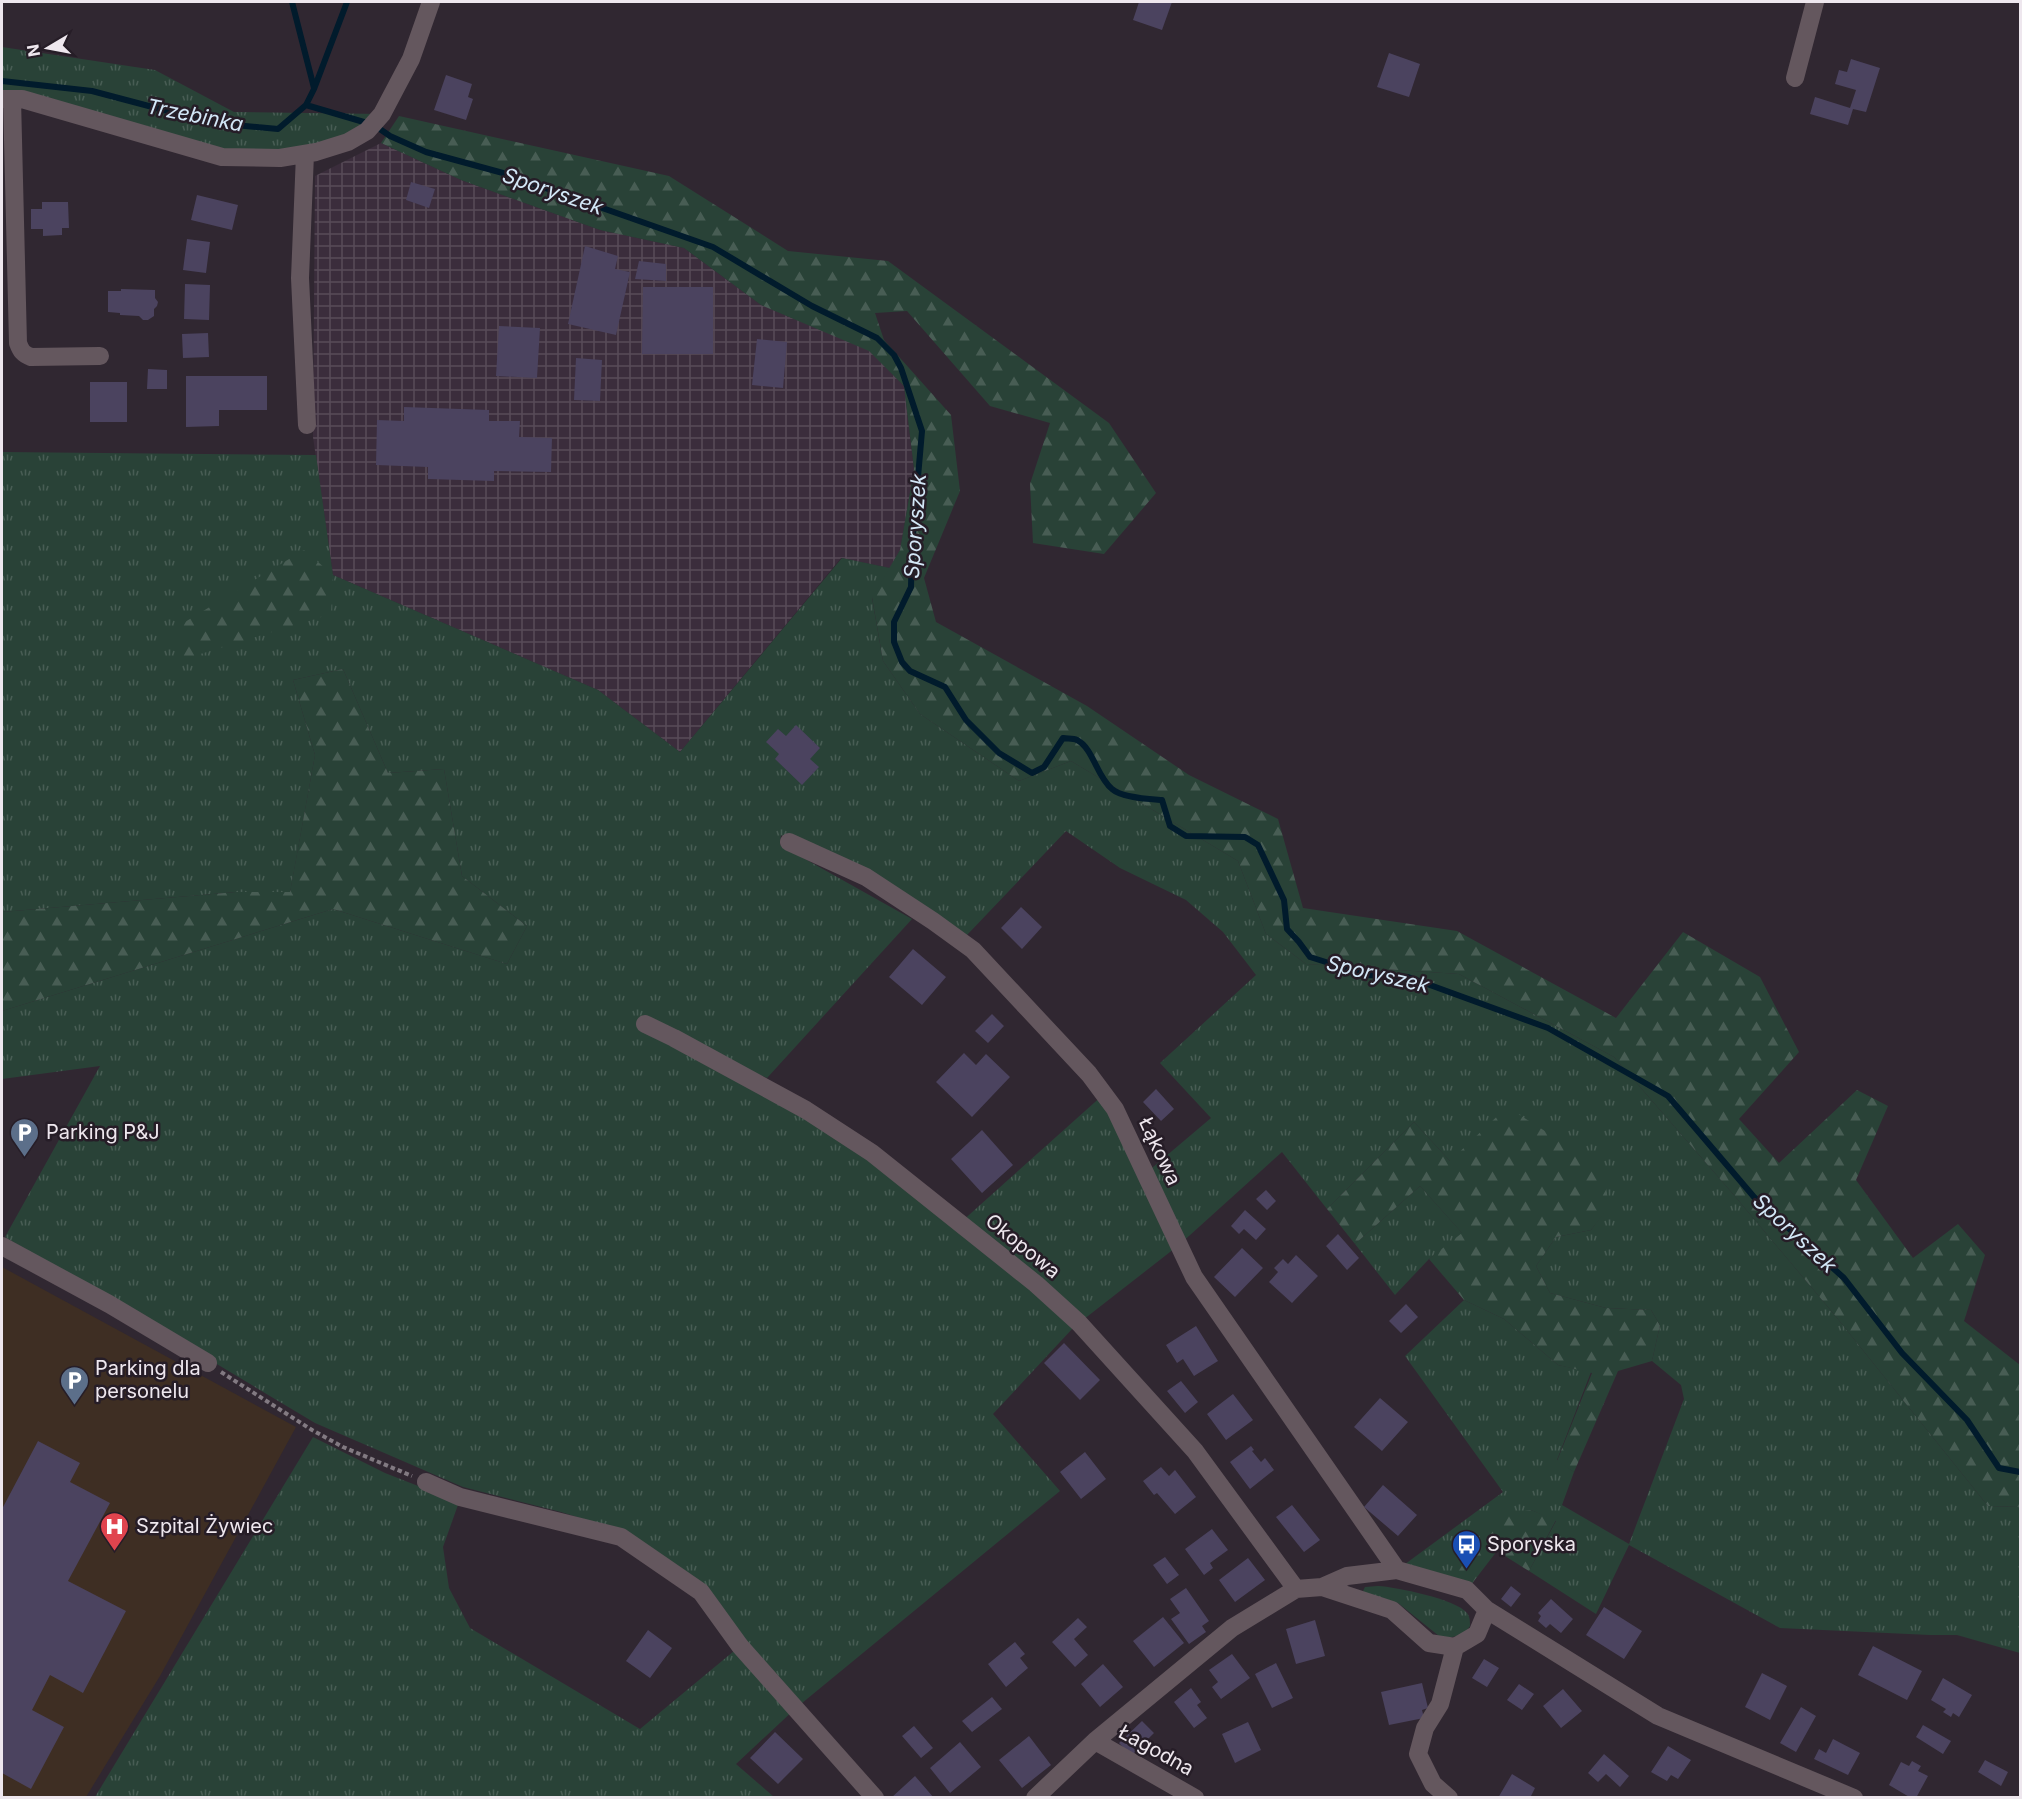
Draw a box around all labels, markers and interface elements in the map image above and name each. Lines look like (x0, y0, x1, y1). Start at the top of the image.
north arrow (18, 18, 78, 78)
text: N (22, 43, 44, 58)
water label: Trzebinka (144, 93, 246, 137)
water label: Sporyszek (499, 162, 607, 220)
water label: Sporyszek (899, 472, 931, 579)
water label: Sporyszek (1324, 950, 1432, 998)
street label: Łąkowa (1134, 1113, 1186, 1189)
parking icon: Parking P&J (9, 1116, 41, 1158)
place label: Parking P&J (46, 1120, 160, 1144)
water label: Sporyszek (1748, 1188, 1842, 1278)
street label: Okopowa (981, 1209, 1065, 1283)
place label: Parking dla personelu (95, 1356, 201, 1403)
parking icon: Parking dla personelu (58, 1364, 90, 1406)
hospital icon: Szpital Żywiec (99, 1510, 131, 1552)
place label: Szpital Żywiec (136, 1513, 273, 1538)
bus stop icon: Sporyska (1450, 1528, 1482, 1570)
place label: Sporyska (1487, 1532, 1576, 1556)
street label: Łagodna (1114, 1719, 1198, 1781)

